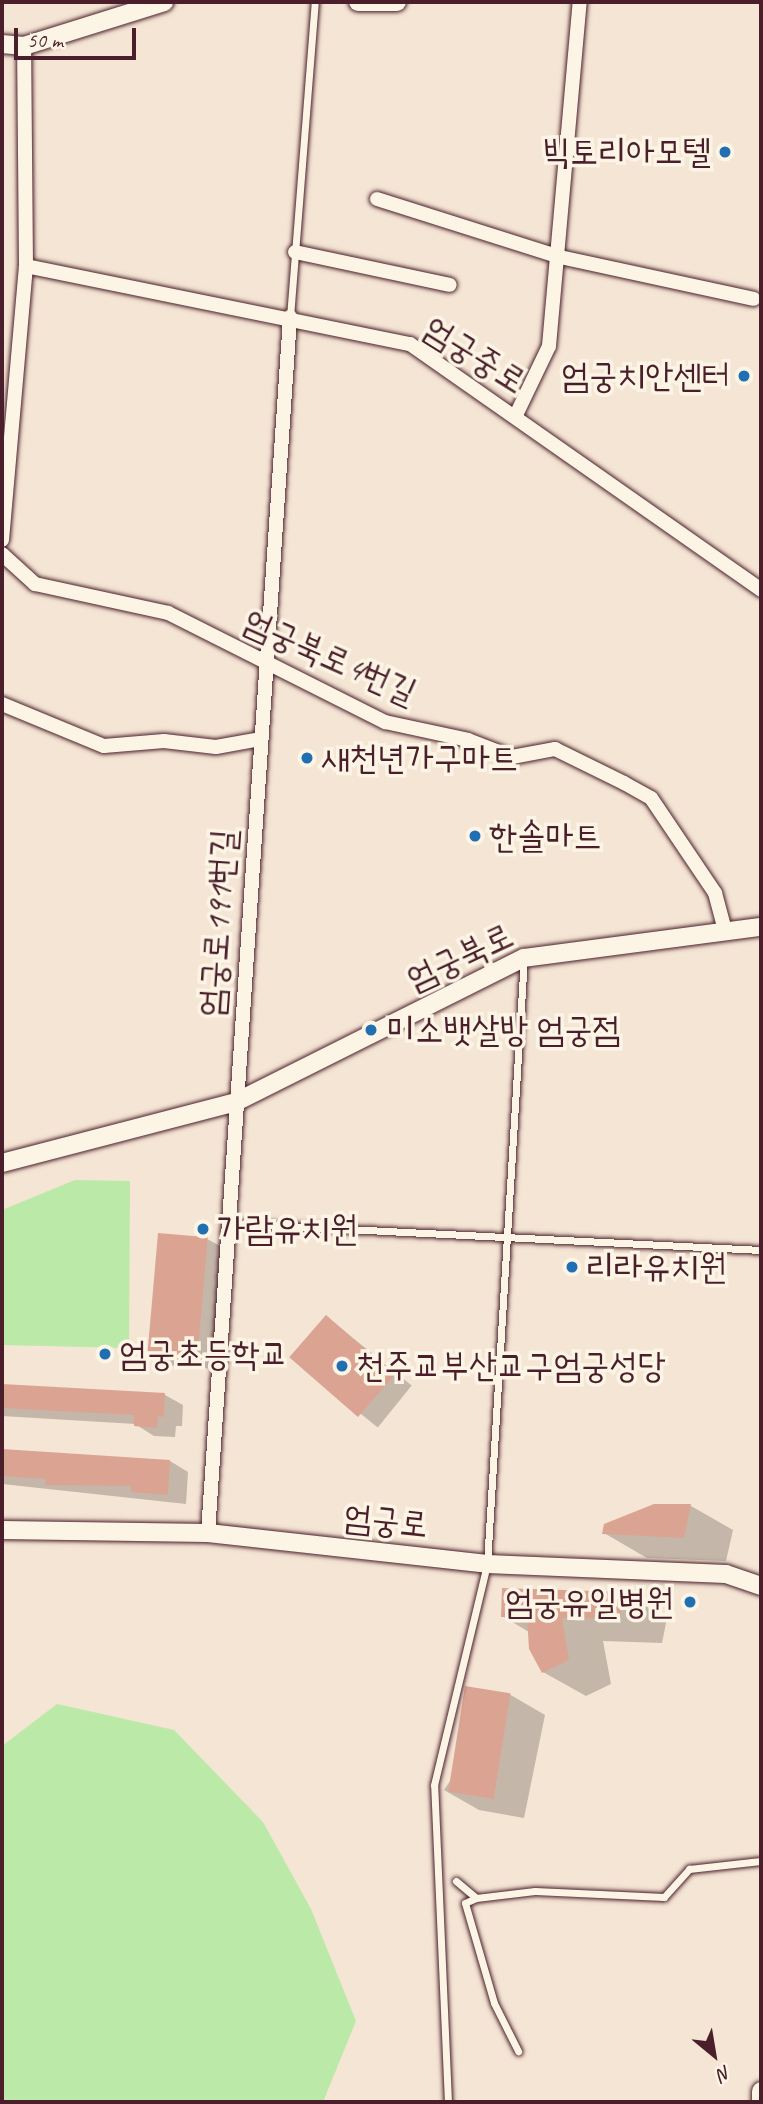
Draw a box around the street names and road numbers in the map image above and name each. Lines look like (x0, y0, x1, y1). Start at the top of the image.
street label: 엄궁중로 (416, 307, 534, 403)
street label: 엄궁북로4번길 (237, 600, 423, 714)
street label: 엄궁로191번길 (190, 828, 246, 1018)
street label: 엄궁북로 (400, 914, 520, 1000)
street label: 엄궁로 (342, 1496, 430, 1546)

